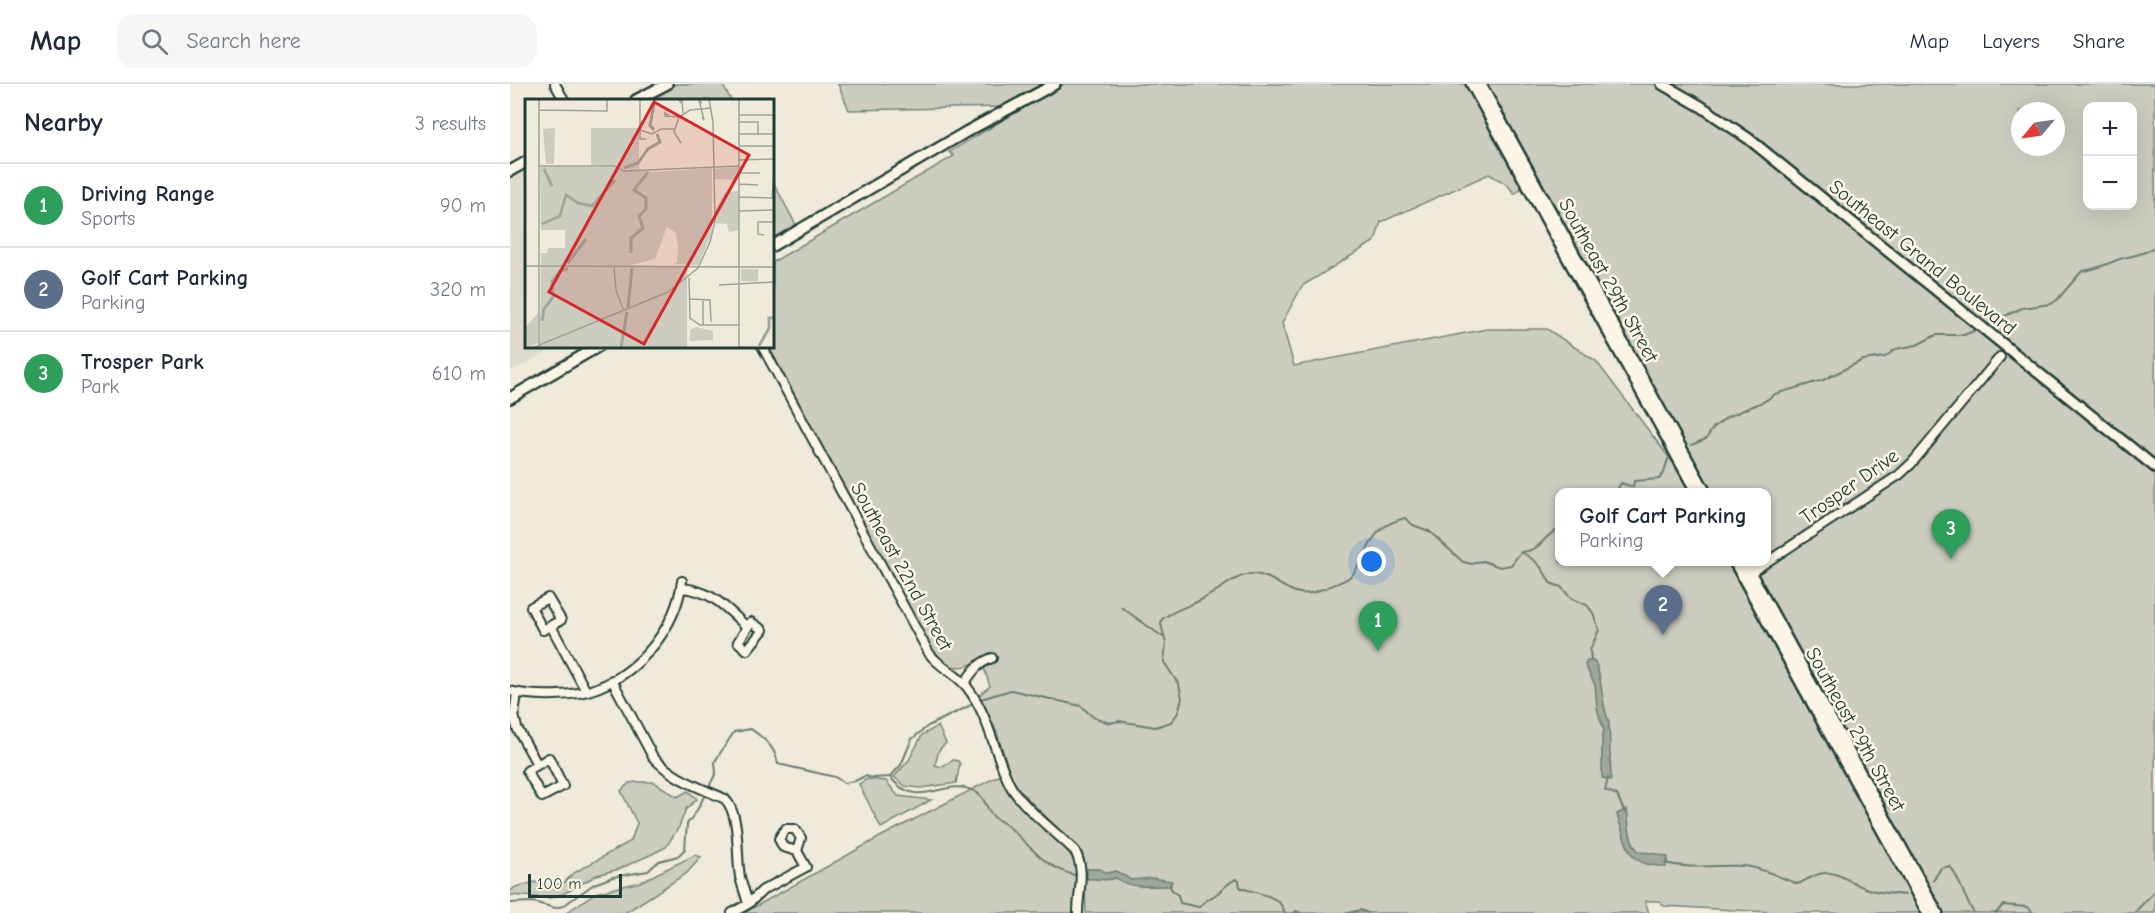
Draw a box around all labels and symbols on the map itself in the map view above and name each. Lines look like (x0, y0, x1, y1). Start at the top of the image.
inset map (525, 99, 774, 348)
north arrow (2011, 102, 2065, 156)
street label: Southeast Grand Boulevard (1825, 175, 2021, 340)
street label: Southeast 29th Street (1554, 194, 1664, 367)
street label: Trosper Drive (1796, 444, 1903, 529)
street label: Southeast 22nd Street (846, 478, 958, 655)
pin: 3 (1932, 510, 1970, 559)
your location (1357, 547, 1386, 576)
pin: 2 (1644, 586, 1682, 635)
pin: 1 (1358, 602, 1398, 651)
street label: Southeast 29th Street (1801, 643, 1911, 816)
scale bar (528, 871, 622, 898)

